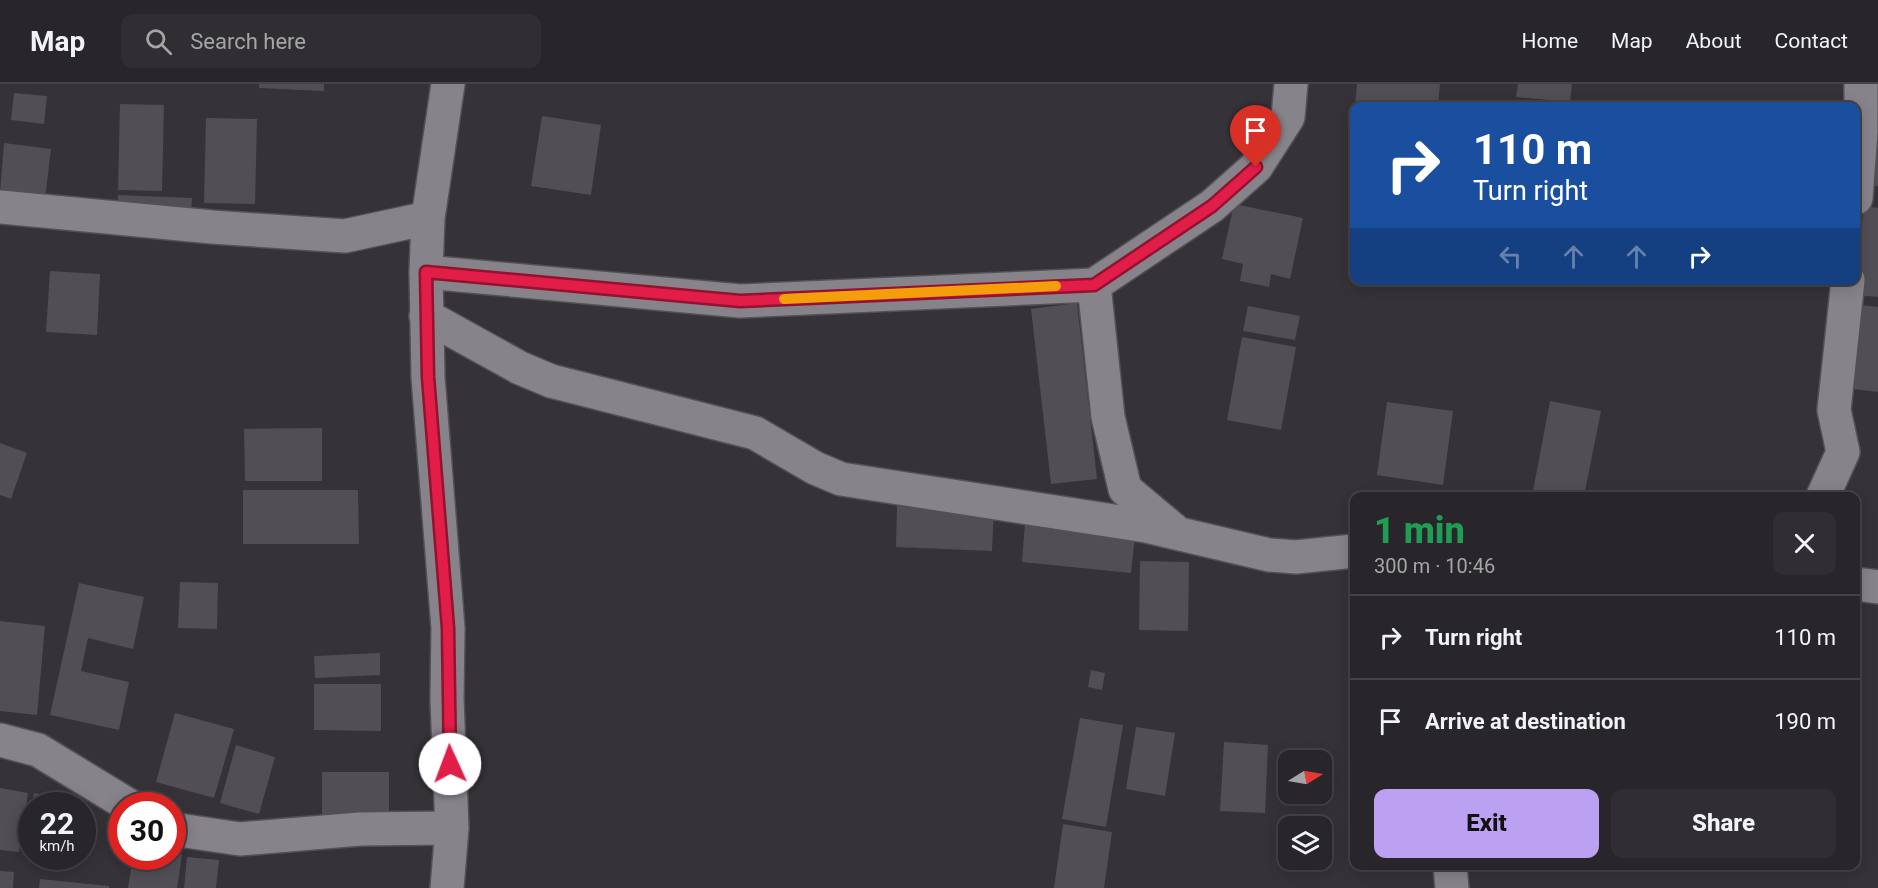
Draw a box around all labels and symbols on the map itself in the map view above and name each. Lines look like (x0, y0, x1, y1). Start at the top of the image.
pin (1230, 105, 1281, 167)
position arrow (418, 732, 482, 796)
north arrow (1278, 750, 1332, 804)
speed limit sign: 30 (108, 792, 186, 870)

